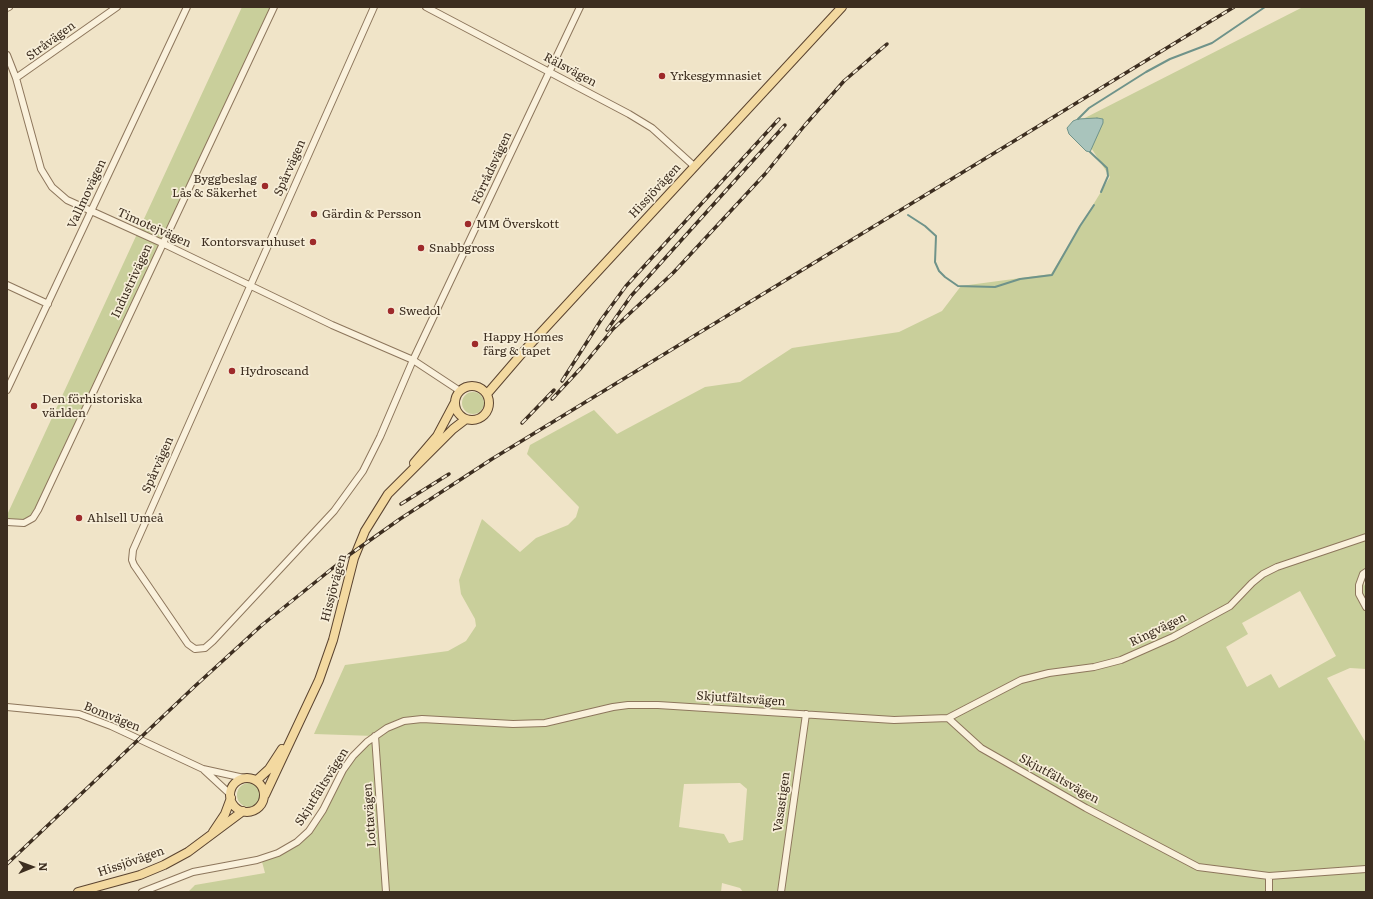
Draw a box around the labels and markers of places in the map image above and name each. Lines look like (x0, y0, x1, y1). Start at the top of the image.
place label: Yrkesgymnasiet (670, 69, 762, 83)
marker: Yrkesgymnasiet (657, 71, 667, 81)
place label: Byggbeslag Lås & Säkerhet (172, 172, 257, 200)
marker: Byggbeslag Lås & Säkerhet (260, 181, 270, 191)
place label: Gärdin & Persson (322, 207, 421, 221)
marker: Gärdin & Persson (309, 209, 319, 219)
place label: MM Överskott (476, 217, 559, 231)
marker: MM Överskott (463, 219, 473, 229)
place label: Kontorsvaruhuset (201, 235, 305, 249)
marker: Kontorsvaruhuset (308, 237, 318, 247)
place label: Snabbgross (429, 241, 494, 255)
marker: Snabbgross (416, 243, 426, 253)
place label: Swedol (399, 304, 441, 318)
marker: Swedol (386, 306, 396, 316)
place label: Happy Homes färg & tapet (483, 330, 563, 358)
marker: Happy Homes färg & tapet (470, 339, 480, 349)
place label: Hydroscand (240, 364, 309, 378)
marker: Hydroscand (227, 366, 237, 376)
place label: Den förhistoriska världen (42, 392, 142, 420)
marker: Den förhistoriska världen (29, 401, 39, 411)
place label: Ahlsell Umeå (87, 511, 163, 525)
marker: Ahlsell Umeå (74, 513, 84, 523)

